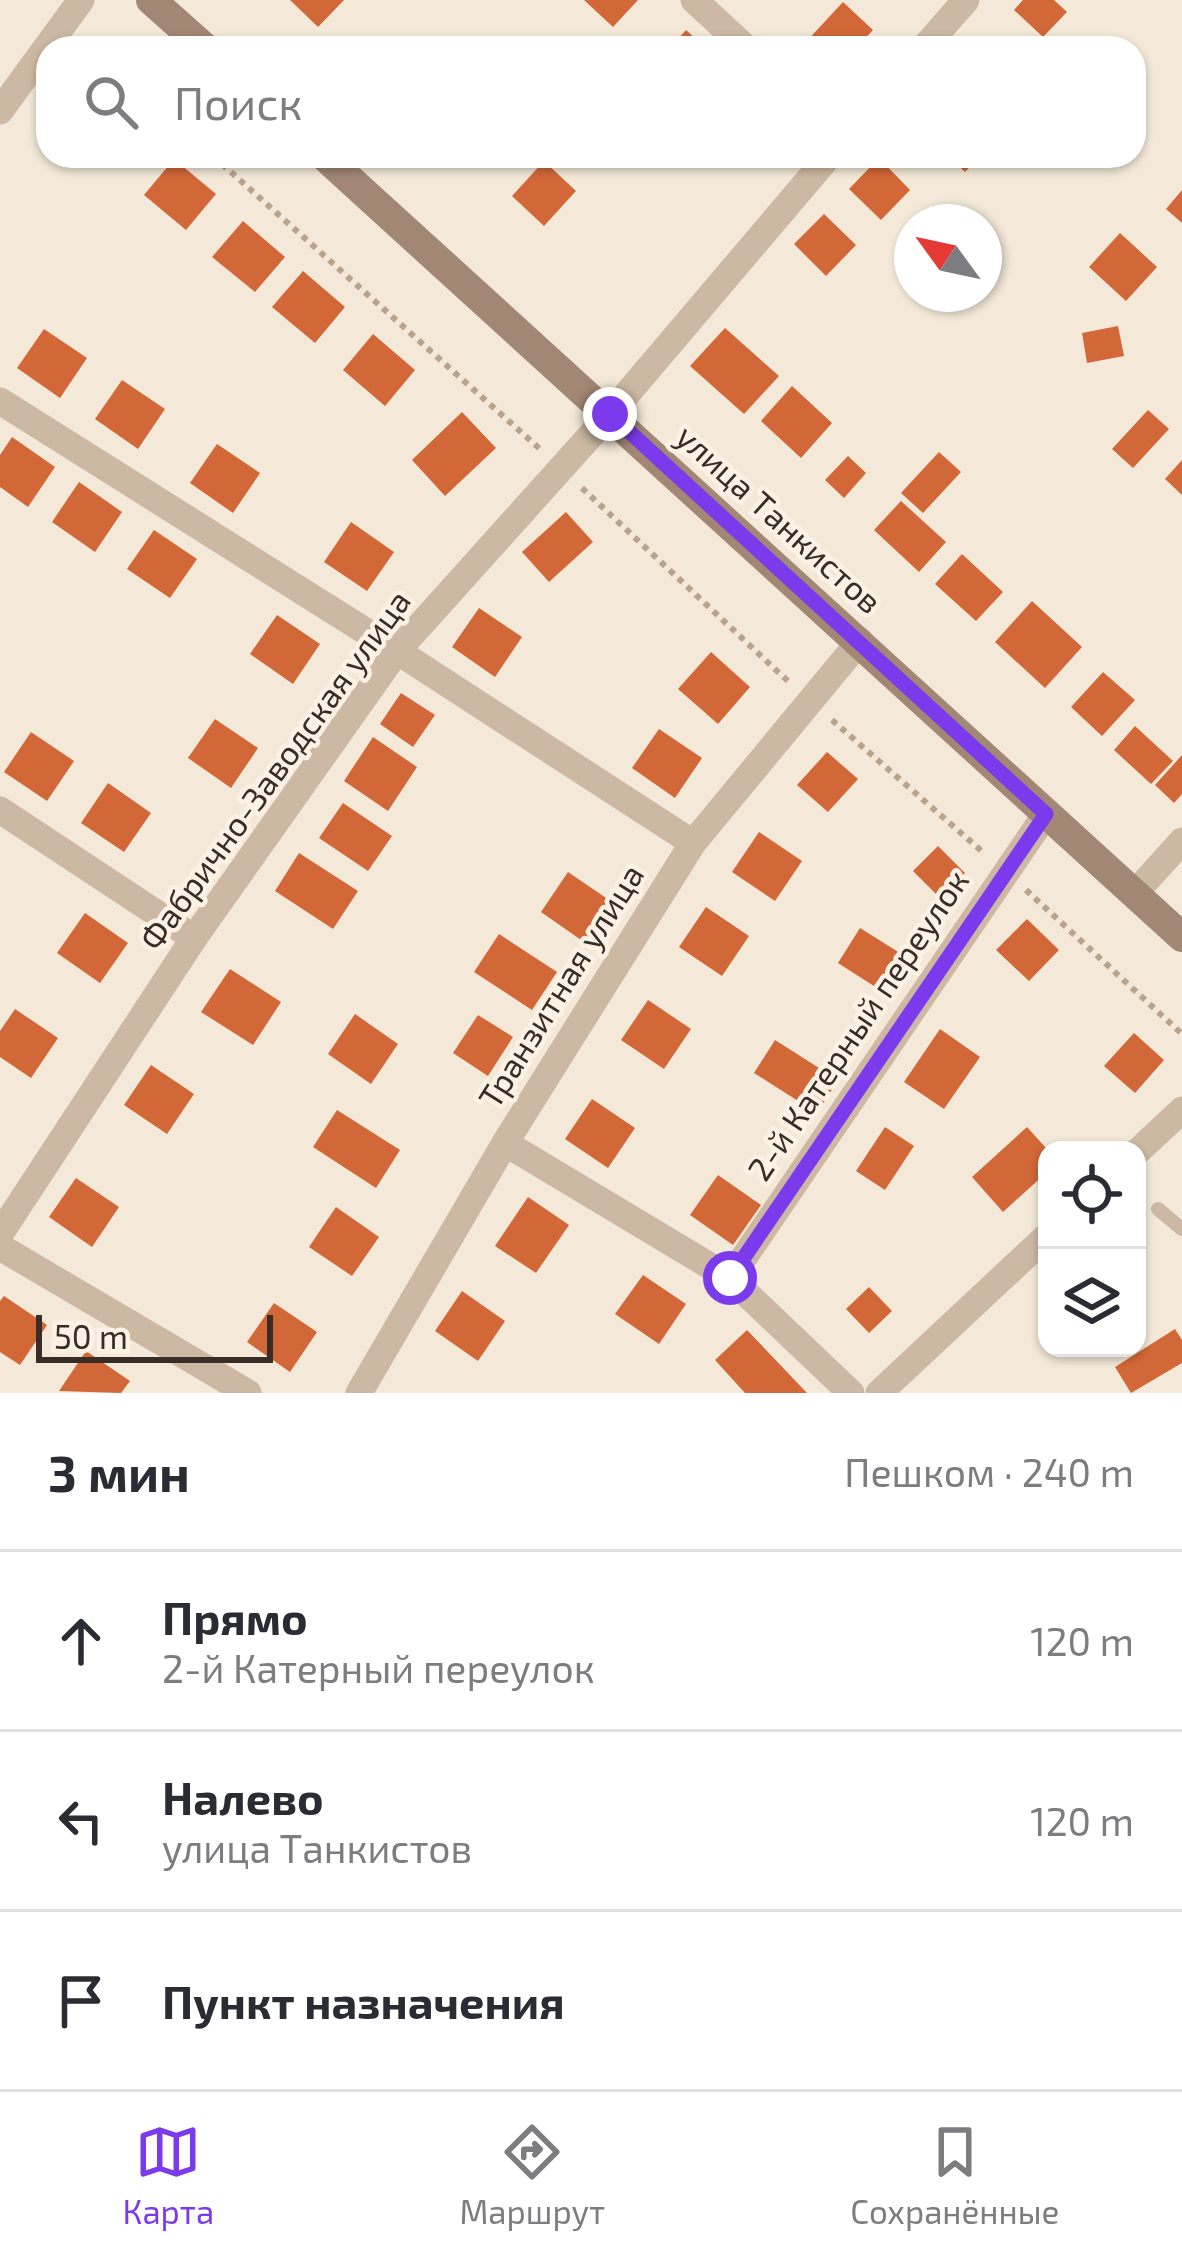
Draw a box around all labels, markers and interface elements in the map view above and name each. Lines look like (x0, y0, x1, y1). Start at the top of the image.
search box (36, 36, 1146, 168)
icon: search (78, 69, 144, 135)
text: Поиск (174, 75, 302, 129)
north arrow (894, 204, 1002, 312)
route end (583, 387, 637, 441)
street label: улица Танкистов (668, 416, 891, 622)
street label: Фабрично-Заводская улица (130, 582, 419, 958)
street label: Транзитная улица (469, 856, 652, 1115)
street label: 2-й Катерный переулок (738, 862, 977, 1188)
map controls (1038, 1141, 1146, 1357)
button: locate (1038, 1141, 1146, 1249)
button: layers (1038, 1249, 1146, 1357)
route start (703, 1251, 757, 1305)
scale bar (36, 1309, 273, 1362)
text: 50 m (54, 1316, 128, 1356)
text: 3 мин (48, 1441, 190, 1502)
text: Пешком · 240 m (844, 1448, 1134, 1495)
text: Прямо (162, 1590, 308, 1644)
icon: ahead (48, 1608, 114, 1674)
text: 120 m (1030, 1617, 1134, 1664)
text: 2-й Катерный переулок (162, 1644, 595, 1691)
text: Налево (162, 1770, 324, 1824)
icon: left (48, 1788, 114, 1854)
text: 120 m (1030, 1797, 1134, 1844)
text: улица Танкистов (162, 1824, 472, 1871)
icon: arrive (48, 1968, 114, 2034)
text: Пункт назначения (162, 1974, 565, 2028)
tab: Карта (123, 2119, 214, 2231)
tab: Маршрут (459, 2119, 605, 2231)
tab: Сохранённые (850, 2119, 1059, 2231)

